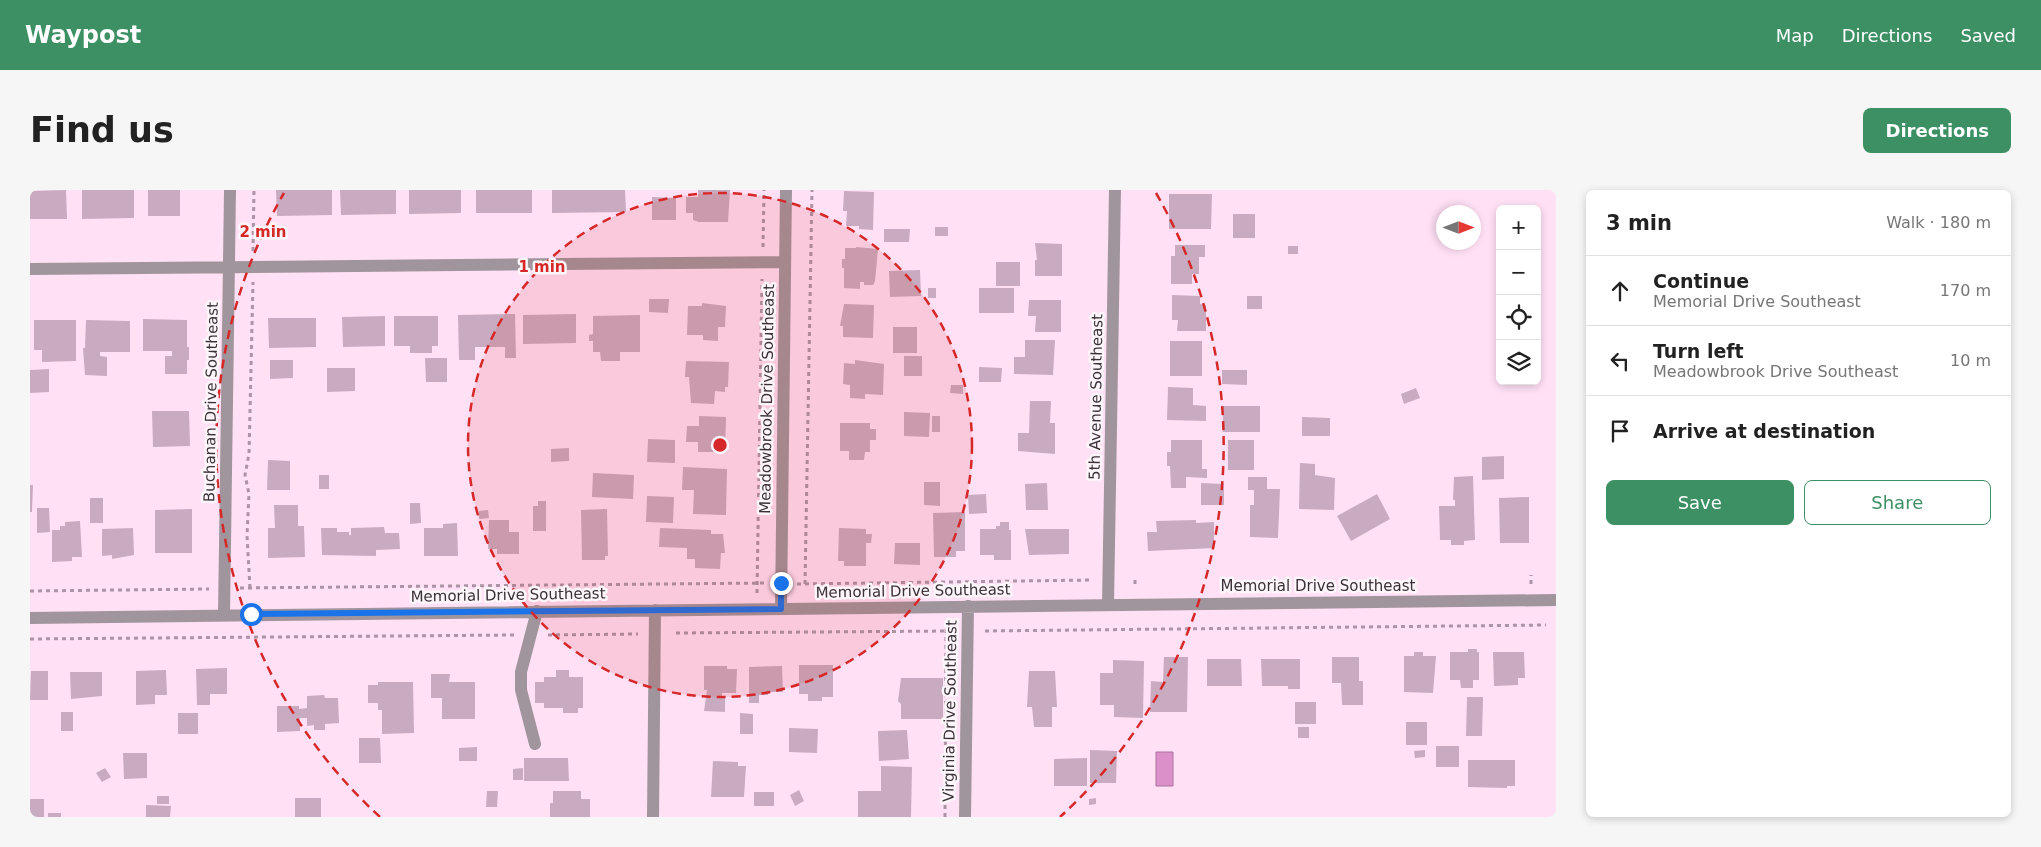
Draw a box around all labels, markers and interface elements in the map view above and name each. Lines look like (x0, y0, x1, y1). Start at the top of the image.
text: Waypost (25, 21, 141, 49)
text: Map (1776, 25, 1814, 46)
text: Directions (1842, 25, 1932, 46)
text: Saved (1960, 25, 2016, 46)
button: Directions (1863, 108, 2011, 153)
text: Find us (30, 110, 174, 150)
north arrow (1436, 205, 1481, 250)
map controls (1496, 205, 1541, 385)
button: + (1496, 205, 1541, 250)
text: 3 min (1606, 211, 1672, 235)
text: Walk · 180 m (1886, 213, 1991, 232)
text: 2 min (239, 223, 287, 241)
button: − (1496, 250, 1541, 295)
text: 1 min (518, 258, 566, 276)
text: Continue (1653, 270, 1749, 292)
icon: ahead (1606, 277, 1634, 305)
text: 170 m (1940, 281, 1991, 300)
street label: Meadowbrook Drive Southeast (756, 284, 778, 514)
text: Memorial Drive Southeast (1653, 292, 1861, 311)
button: locate (1496, 295, 1541, 340)
street label: Buchanan Drive Southeast (200, 302, 222, 502)
street label: 5th Avenue Southeast (1086, 314, 1106, 480)
button: layers (1496, 340, 1541, 385)
text: Turn left (1653, 340, 1744, 362)
icon: left (1606, 347, 1634, 375)
text: 10 m (1950, 351, 1991, 370)
text: Meadowbrook Drive Southeast (1653, 362, 1898, 381)
icon: arrive (1606, 417, 1634, 445)
text: Arrive at destination (1653, 420, 1875, 442)
centre of rings (711, 436, 729, 454)
button: Save (1606, 480, 1794, 525)
button: Share (1804, 480, 1991, 525)
route end (770, 572, 793, 595)
street label: Memorial Drive Southeast (1221, 577, 1416, 595)
street label: Memorial Drive Southeast (815, 580, 1011, 602)
street label: Memorial Drive Southeast (410, 584, 606, 606)
route start (240, 603, 263, 626)
street label: Virginia Drive Southeast (939, 620, 961, 802)

